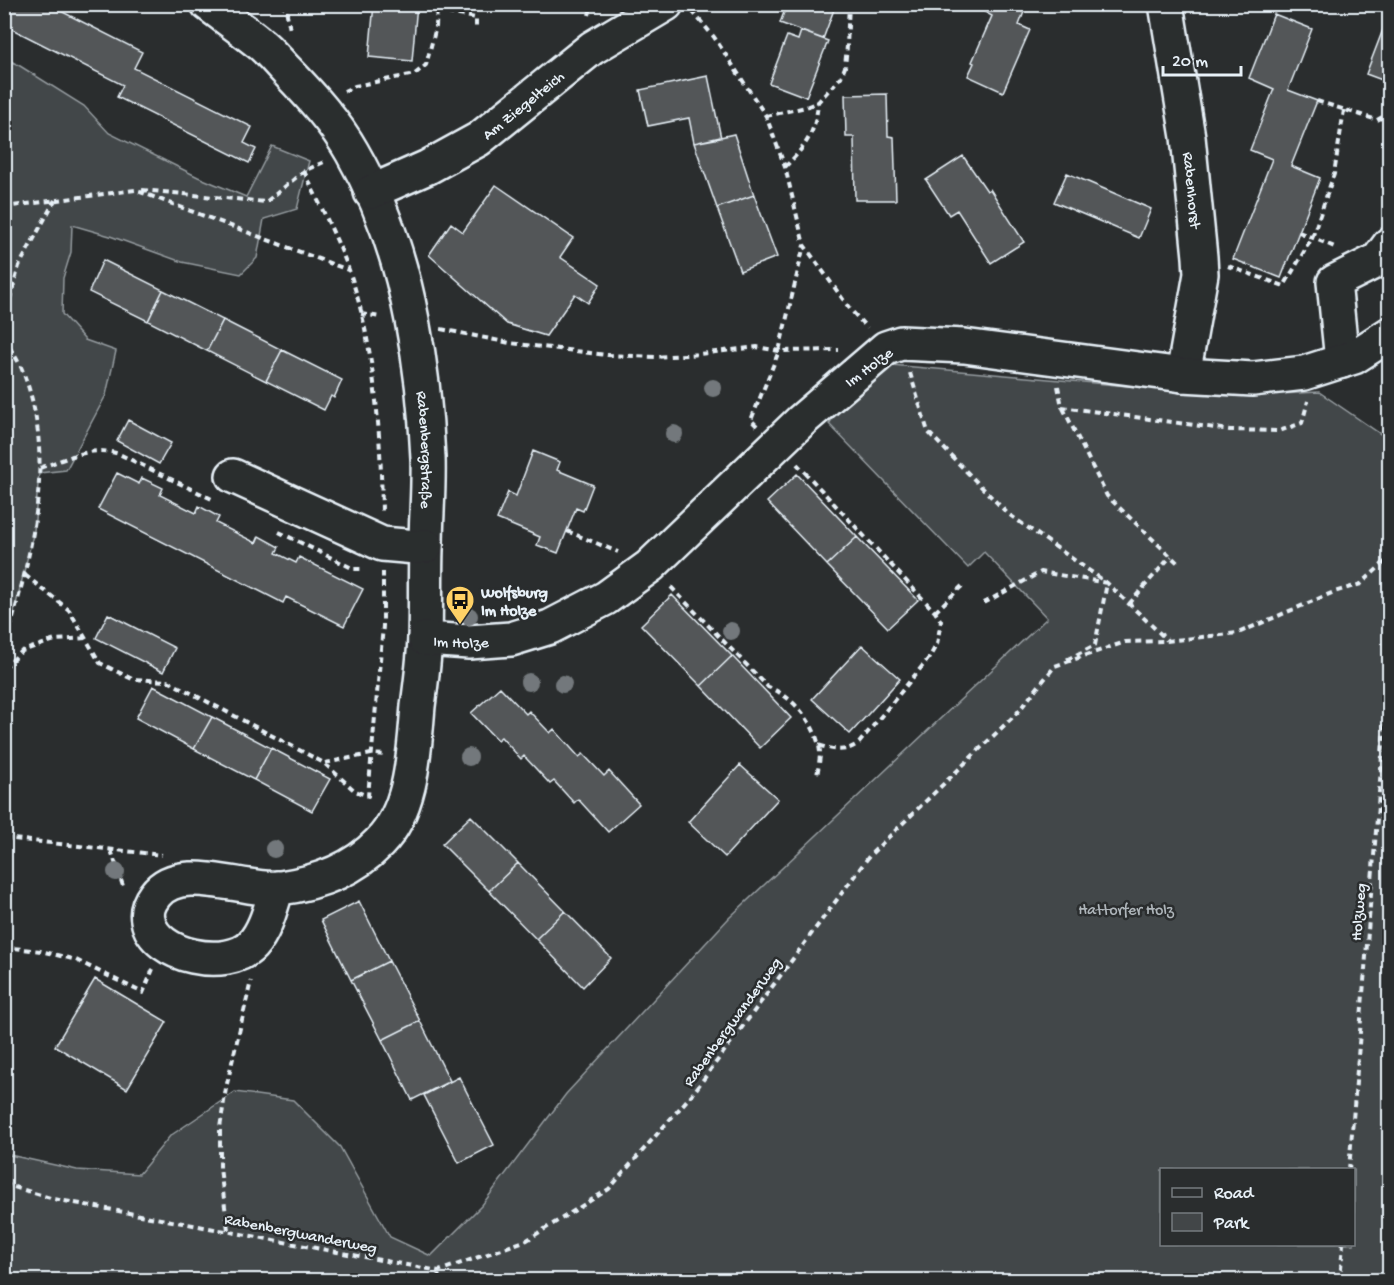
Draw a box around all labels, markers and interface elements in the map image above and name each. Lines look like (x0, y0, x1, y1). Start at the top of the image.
scale bar (1163, 39, 1241, 77)
text: 20 m (1172, 52, 1208, 73)
street label: Am Ziegelteich (480, 68, 570, 146)
street label: Rabenhorst (1177, 151, 1203, 231)
street label: Im Holze (842, 344, 898, 393)
street label: Rabenbergstraße (410, 390, 434, 510)
bus stop icon: Wolfsburg Im Holze (444, 584, 476, 626)
place label: Wolfsburg Im Holze (480, 584, 548, 622)
street label: Im Holze (432, 634, 490, 655)
street label: Holzweg (1349, 883, 1372, 942)
park label: Hattorfer Holz (1078, 902, 1175, 921)
street label: Rabenbergwanderweg (681, 955, 787, 1091)
legend (1160, 1168, 1355, 1246)
text: Road (1214, 1184, 1255, 1205)
street label: Rabenbergwanderweg (222, 1211, 378, 1260)
text: Park (1213, 1214, 1250, 1235)

